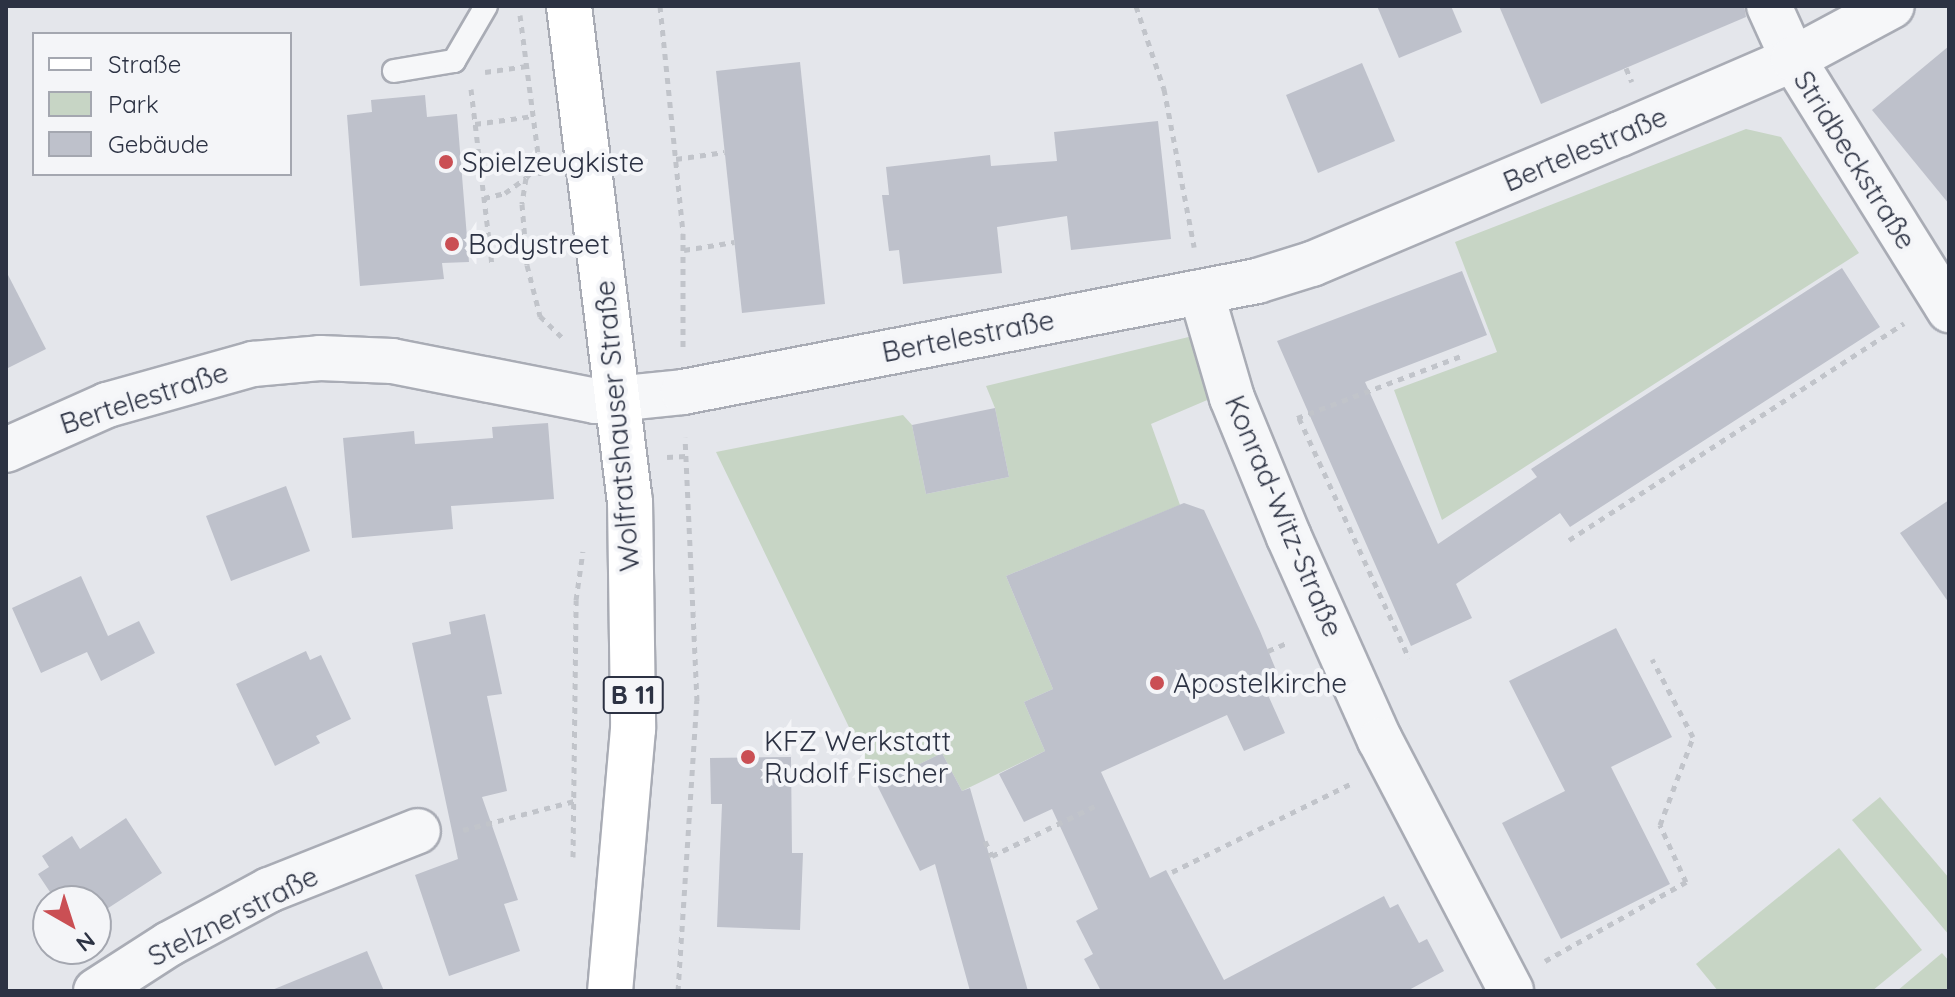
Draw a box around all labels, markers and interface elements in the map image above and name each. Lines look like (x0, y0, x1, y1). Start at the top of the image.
legend (32, 32, 292, 176)
text: Straße (108, 49, 181, 79)
street label: Stridbeckstraße (1787, 65, 1923, 255)
text: Park (108, 89, 159, 119)
street label: Bertelestraße (1498, 99, 1672, 199)
text: Gebäude (108, 129, 209, 159)
place label: Spielzeugkiste (462, 145, 644, 179)
marker: Spielzeugkiste (437, 153, 455, 171)
place label: Bodystreet (468, 227, 610, 261)
marker: Bodystreet (443, 235, 461, 253)
street label: Wolfratshauser Straße (588, 279, 646, 573)
street label: Bertelestraße (879, 303, 1057, 369)
street label: Bertelestraße (56, 355, 232, 441)
street label: Konrad-Witz-Straße (1218, 390, 1350, 642)
place label: Apostelkirche (1173, 666, 1347, 700)
road number: B 11 (601, 673, 665, 717)
marker: Apostelkirche (1148, 674, 1166, 692)
place label: KFZ Werkstatt Rudolf Fischer (764, 724, 951, 790)
marker: KFZ Werkstatt Rudolf Fischer (739, 748, 757, 766)
street label: Stelznerstraße (142, 859, 324, 973)
north arrow (32, 885, 112, 965)
text: N (71, 926, 101, 958)

